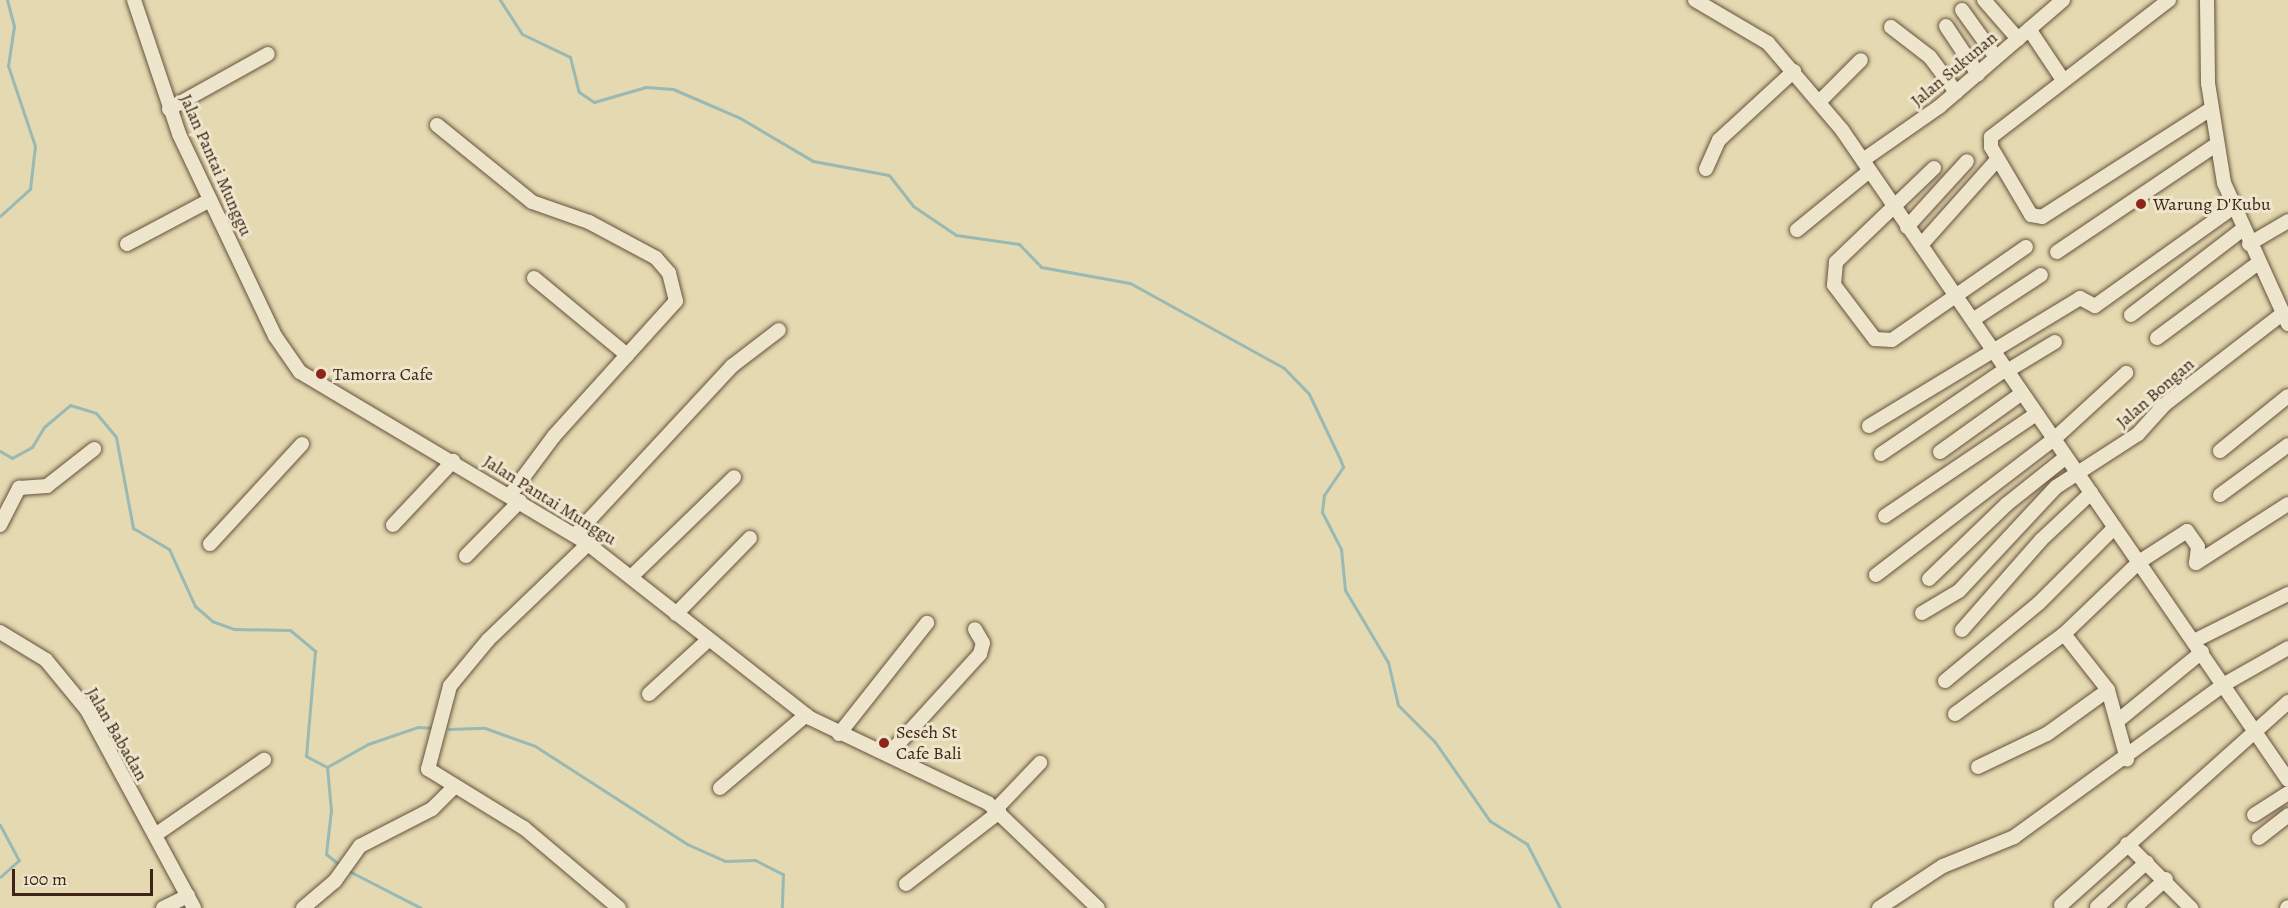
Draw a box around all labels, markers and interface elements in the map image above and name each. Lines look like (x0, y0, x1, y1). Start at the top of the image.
street label: Jalan Sukunan (1906, 27, 2002, 111)
street label: Jalan Pantai Munggu (175, 91, 257, 239)
place label: Warung D'Kubu (2153, 193, 2271, 215)
marker: Warung D'Kubu (2134, 197, 2148, 211)
street label: Jalan Bongan (2112, 353, 2198, 433)
place label: Tamorra Cafe (333, 363, 433, 385)
marker: Tamorra Cafe (314, 367, 328, 381)
street label: Jalan Pantai Munggu (479, 450, 621, 550)
street label: Jalan Babadan (82, 683, 152, 785)
place label: Seseh St Cafe Bali (896, 722, 962, 764)
marker: Seseh St Cafe Bali (877, 736, 891, 750)
scale bar (15, 857, 156, 895)
text: 100 m (23, 867, 67, 891)

